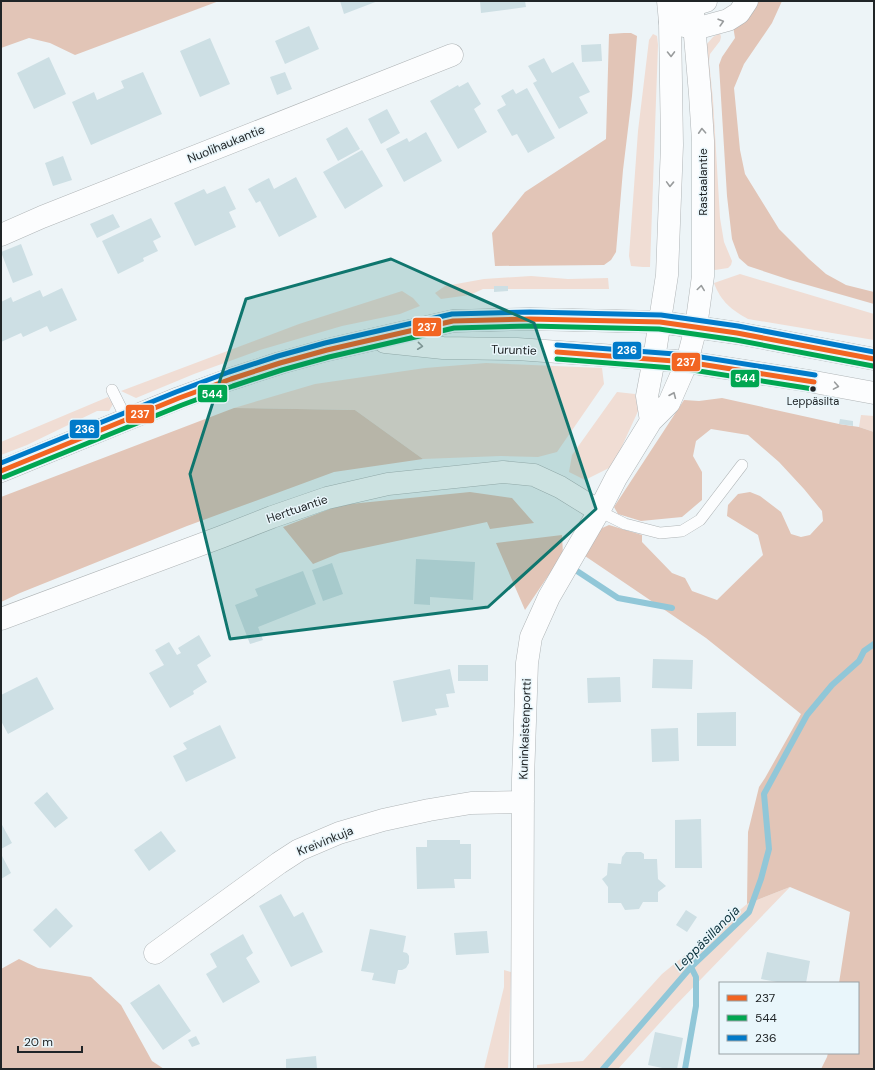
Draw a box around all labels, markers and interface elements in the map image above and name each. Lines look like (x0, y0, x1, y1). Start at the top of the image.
one-way arrow (717, 18, 724, 27)
one-way arrow (666, 51, 675, 57)
street label: Nuolihaukantie (185, 121, 267, 167)
one-way arrow (698, 128, 707, 134)
street label: Rastaalantie (695, 148, 711, 216)
one-way arrow (666, 181, 674, 187)
one-way arrow (697, 285, 705, 291)
line badge: 237 (412, 317, 442, 337)
text: 237 (418, 320, 436, 334)
one-way arrow (417, 341, 423, 350)
street label: Turuntie (491, 341, 537, 359)
line badge: 236 (612, 341, 642, 360)
text: 236 (617, 343, 637, 357)
line badge: 237 (671, 352, 701, 372)
text: 237 (677, 355, 695, 369)
line badge: 544 (730, 369, 760, 388)
text: 544 (734, 371, 756, 385)
one-way arrow (833, 381, 839, 390)
line badge: 544 (197, 384, 228, 403)
marker: Leppäsilta (808, 384, 818, 394)
text: 544 (201, 387, 223, 401)
one-way arrow (668, 391, 676, 399)
place label: Leppäsilta (787, 394, 839, 408)
line badge: 237 (125, 404, 155, 424)
text: 237 (131, 407, 149, 421)
line badge: 236 (69, 419, 100, 439)
text: 236 (75, 422, 95, 436)
street label: Herttuantie (264, 491, 330, 527)
street label: Kuninkaistenportti (515, 678, 535, 780)
street label: Kreivinkuja (294, 822, 356, 860)
water label: Leppäsillanoja (671, 902, 743, 974)
legend (719, 982, 859, 1054)
text: 237 (755, 990, 775, 1006)
text: 544 (755, 1010, 777, 1026)
scale bar (18, 1028, 82, 1054)
text: 236 (755, 1030, 777, 1046)
text: 20 m (24, 1034, 53, 1050)

